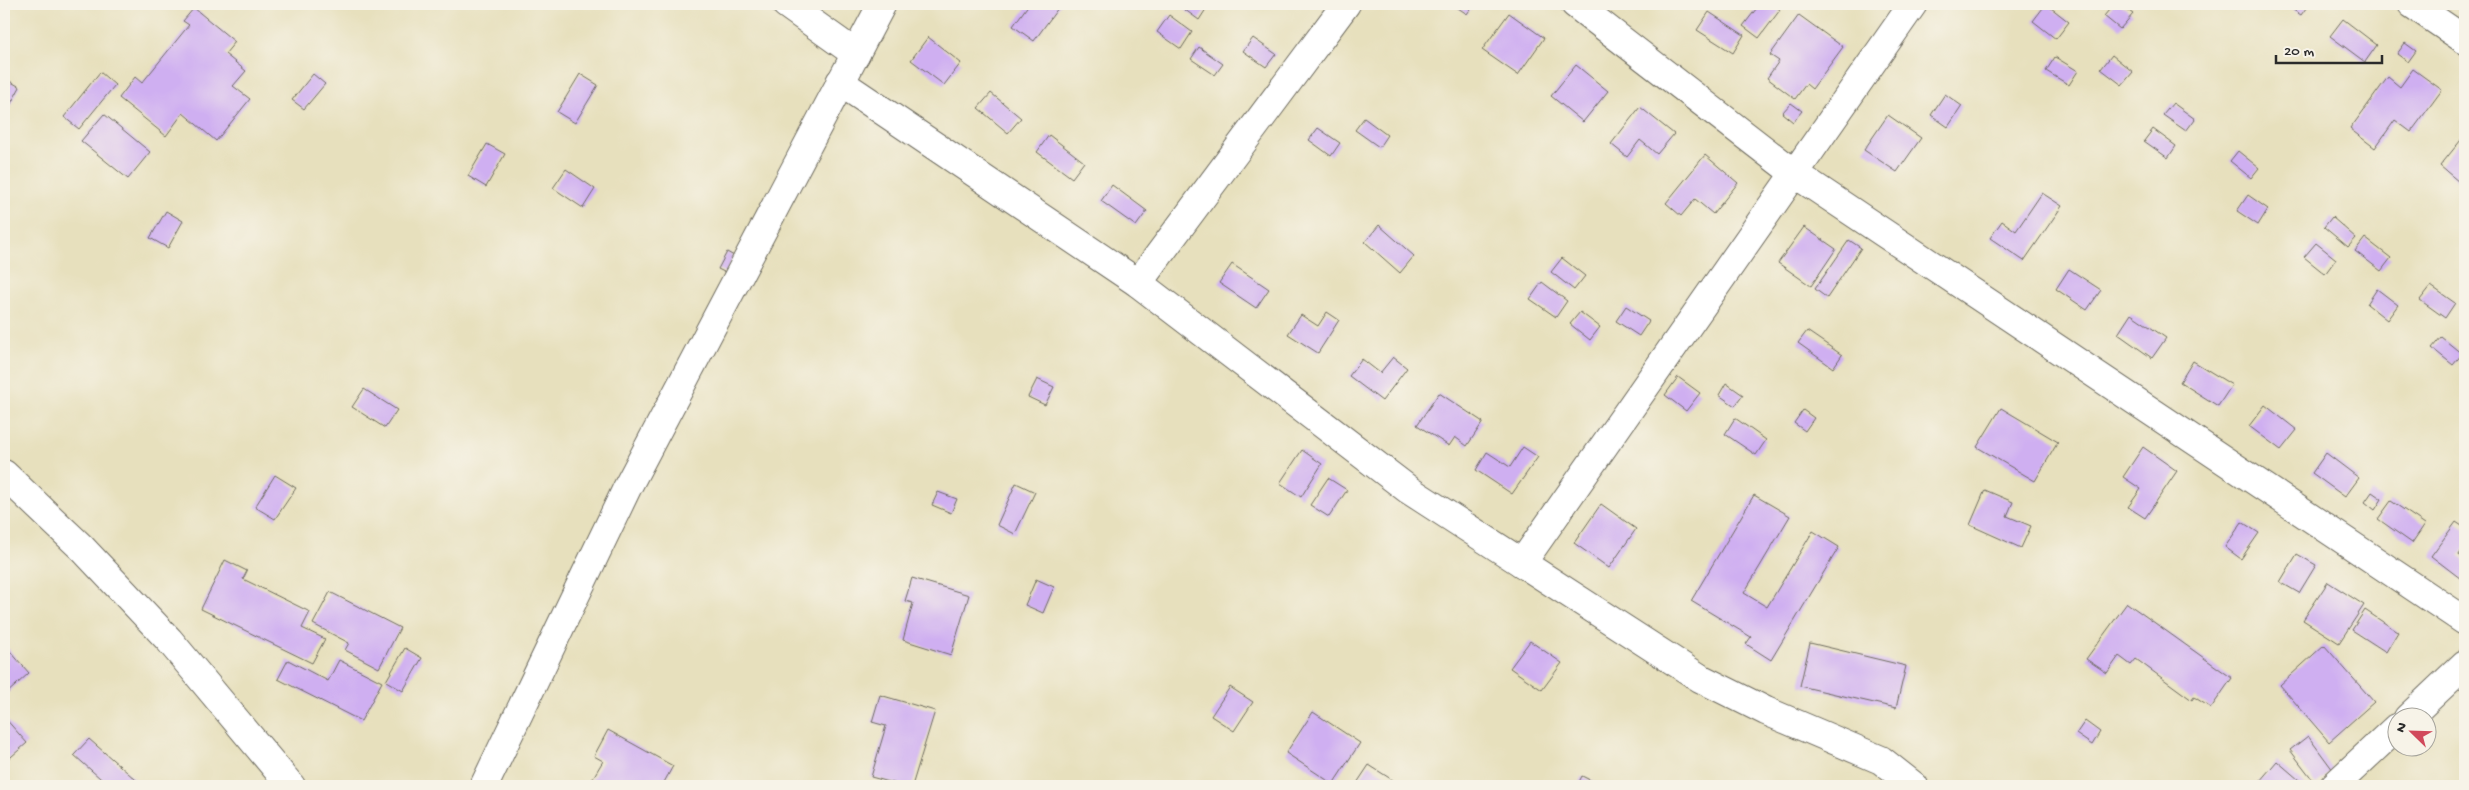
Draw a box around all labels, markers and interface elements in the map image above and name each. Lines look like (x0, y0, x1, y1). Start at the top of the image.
scale bar (2276, 32, 2383, 64)
text: 20 m (2284, 43, 2314, 61)
north arrow (2386, 708, 2436, 758)
text: N (2393, 720, 2412, 735)

